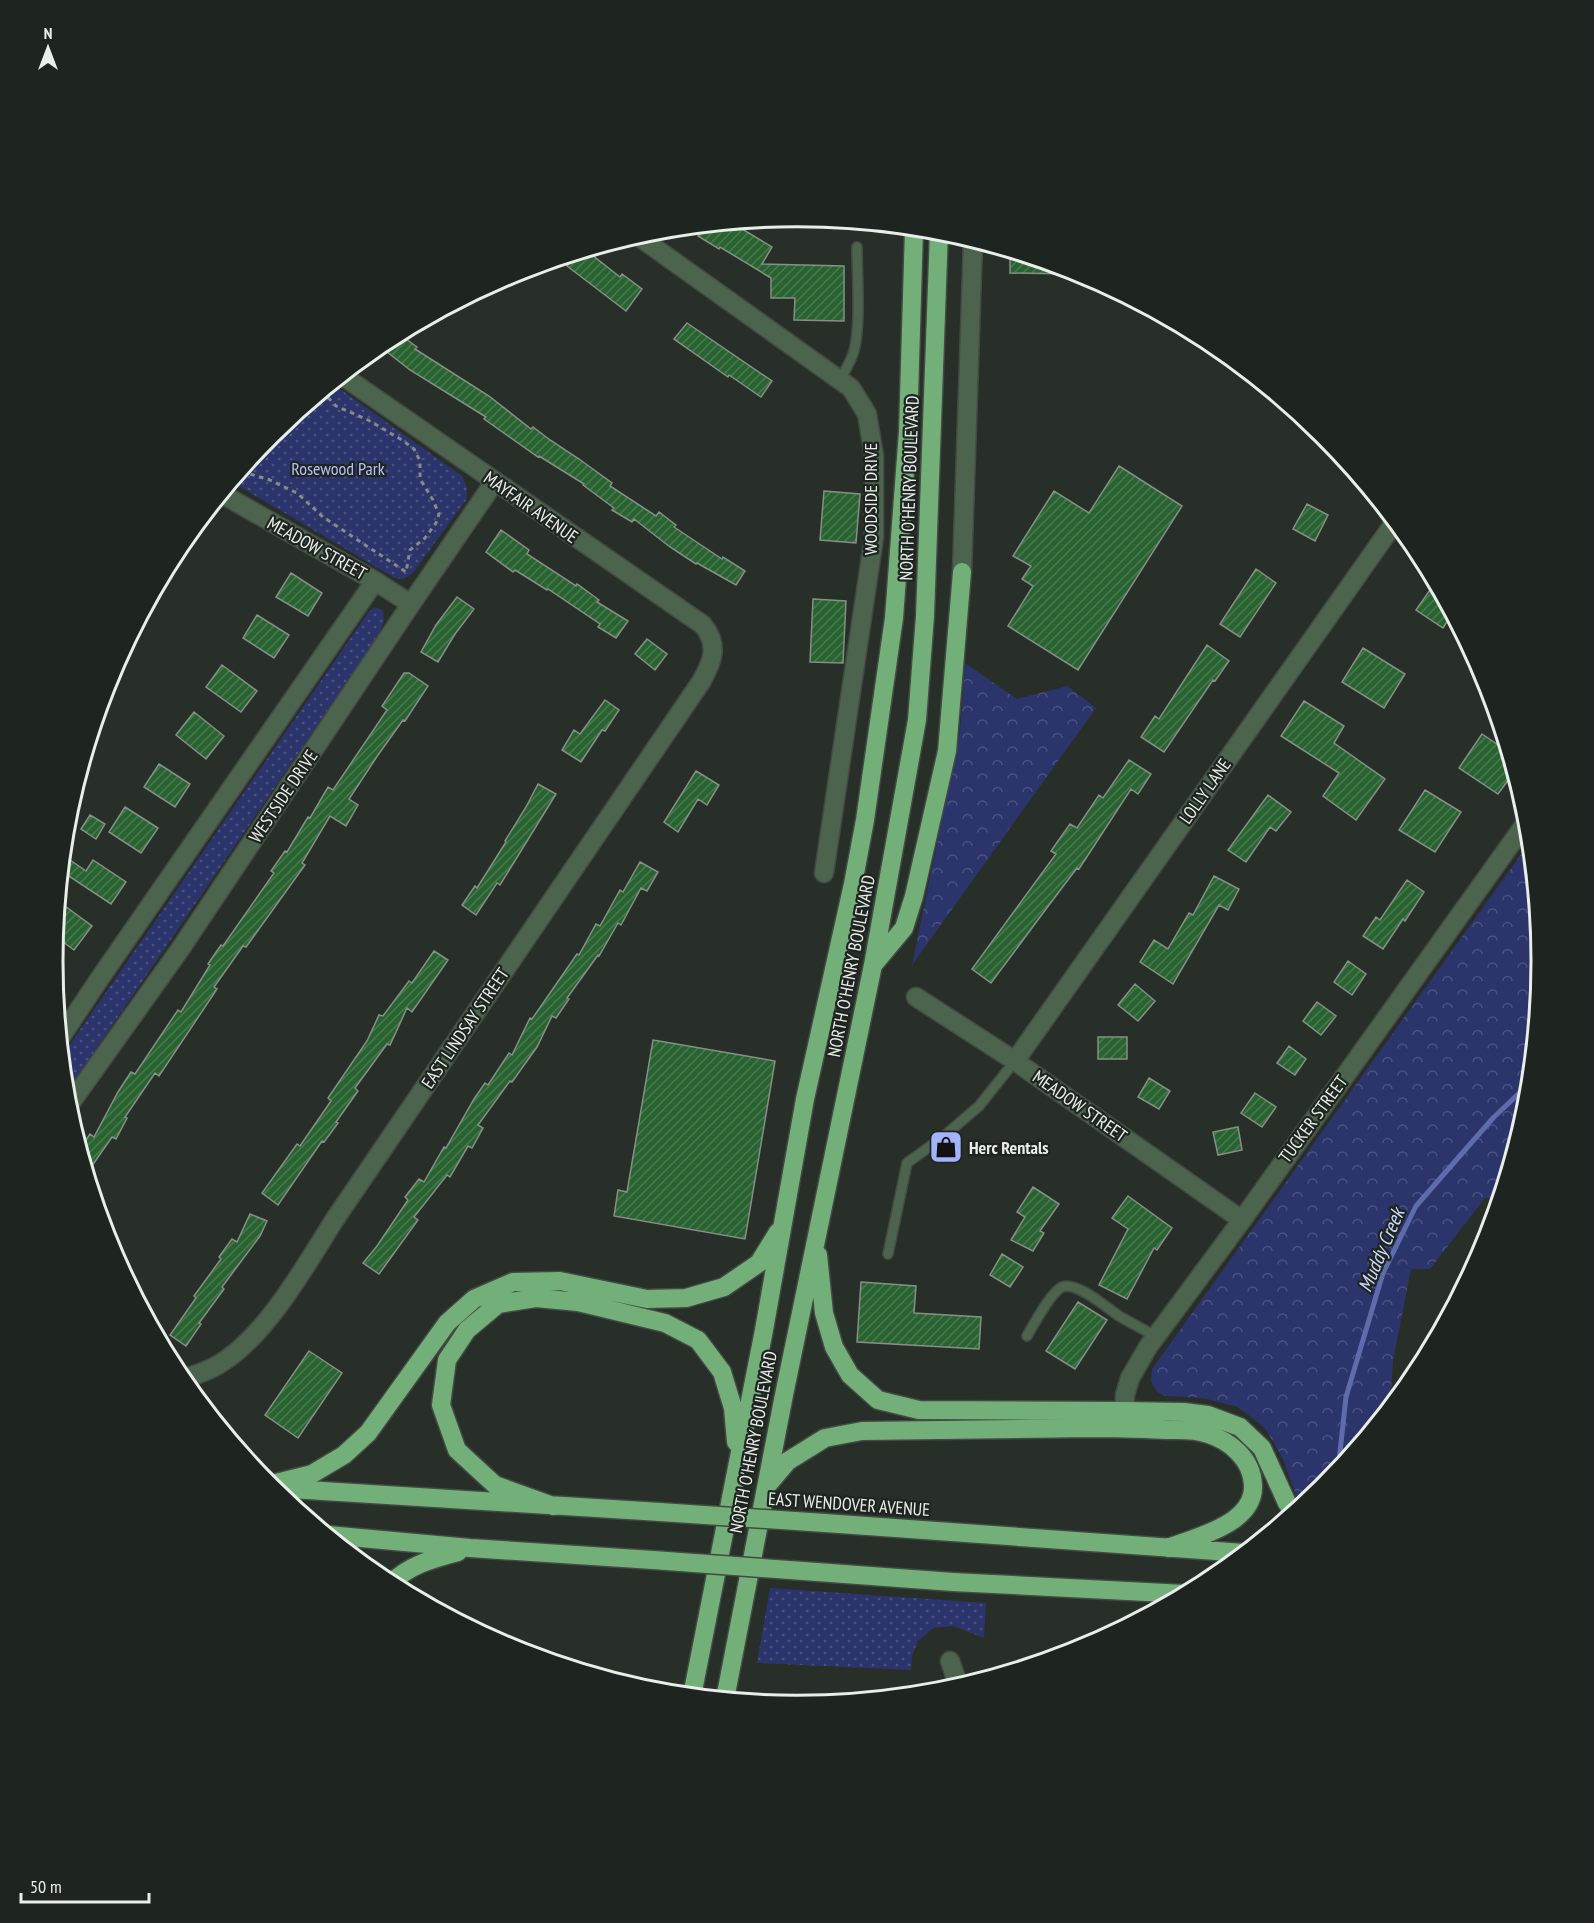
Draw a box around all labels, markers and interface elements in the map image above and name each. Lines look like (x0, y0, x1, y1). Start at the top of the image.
north arrow (18, 18, 78, 78)
text: N (44, 23, 52, 43)
street label: NORTH O'HENRY BOULEVARD (894, 395, 924, 581)
street label: WOODSIDE DRIVE (859, 443, 882, 555)
park label: Rosewood Park (291, 457, 385, 480)
street label: MAYFAIR AVENUE (479, 466, 583, 548)
street label: MEADOW STREET (263, 511, 371, 585)
street label: WESTSIDE DRIVE (244, 745, 322, 847)
street label: LOLLY LANE (1174, 754, 1236, 828)
street label: NORTH O'HENRY BOULEVARD (822, 873, 880, 1059)
street label: EAST LINDSAY STREET (416, 963, 514, 1093)
street label: MEADOW STREET (1028, 1065, 1132, 1147)
street label: TUCKER STREET (1274, 1071, 1352, 1167)
shop icon: Herc Rentals (928, 1129, 964, 1165)
place label: Herc Rentals (969, 1136, 1049, 1159)
water label: Muddy Creek (1352, 1202, 1411, 1296)
street label: NORTH O'HENRY BOULEVARD (724, 1349, 782, 1535)
street label: EAST WENDOVER AVENUE (767, 1487, 931, 1521)
scale bar (21, 1866, 148, 1904)
text: 50 m (30, 1875, 62, 1898)

